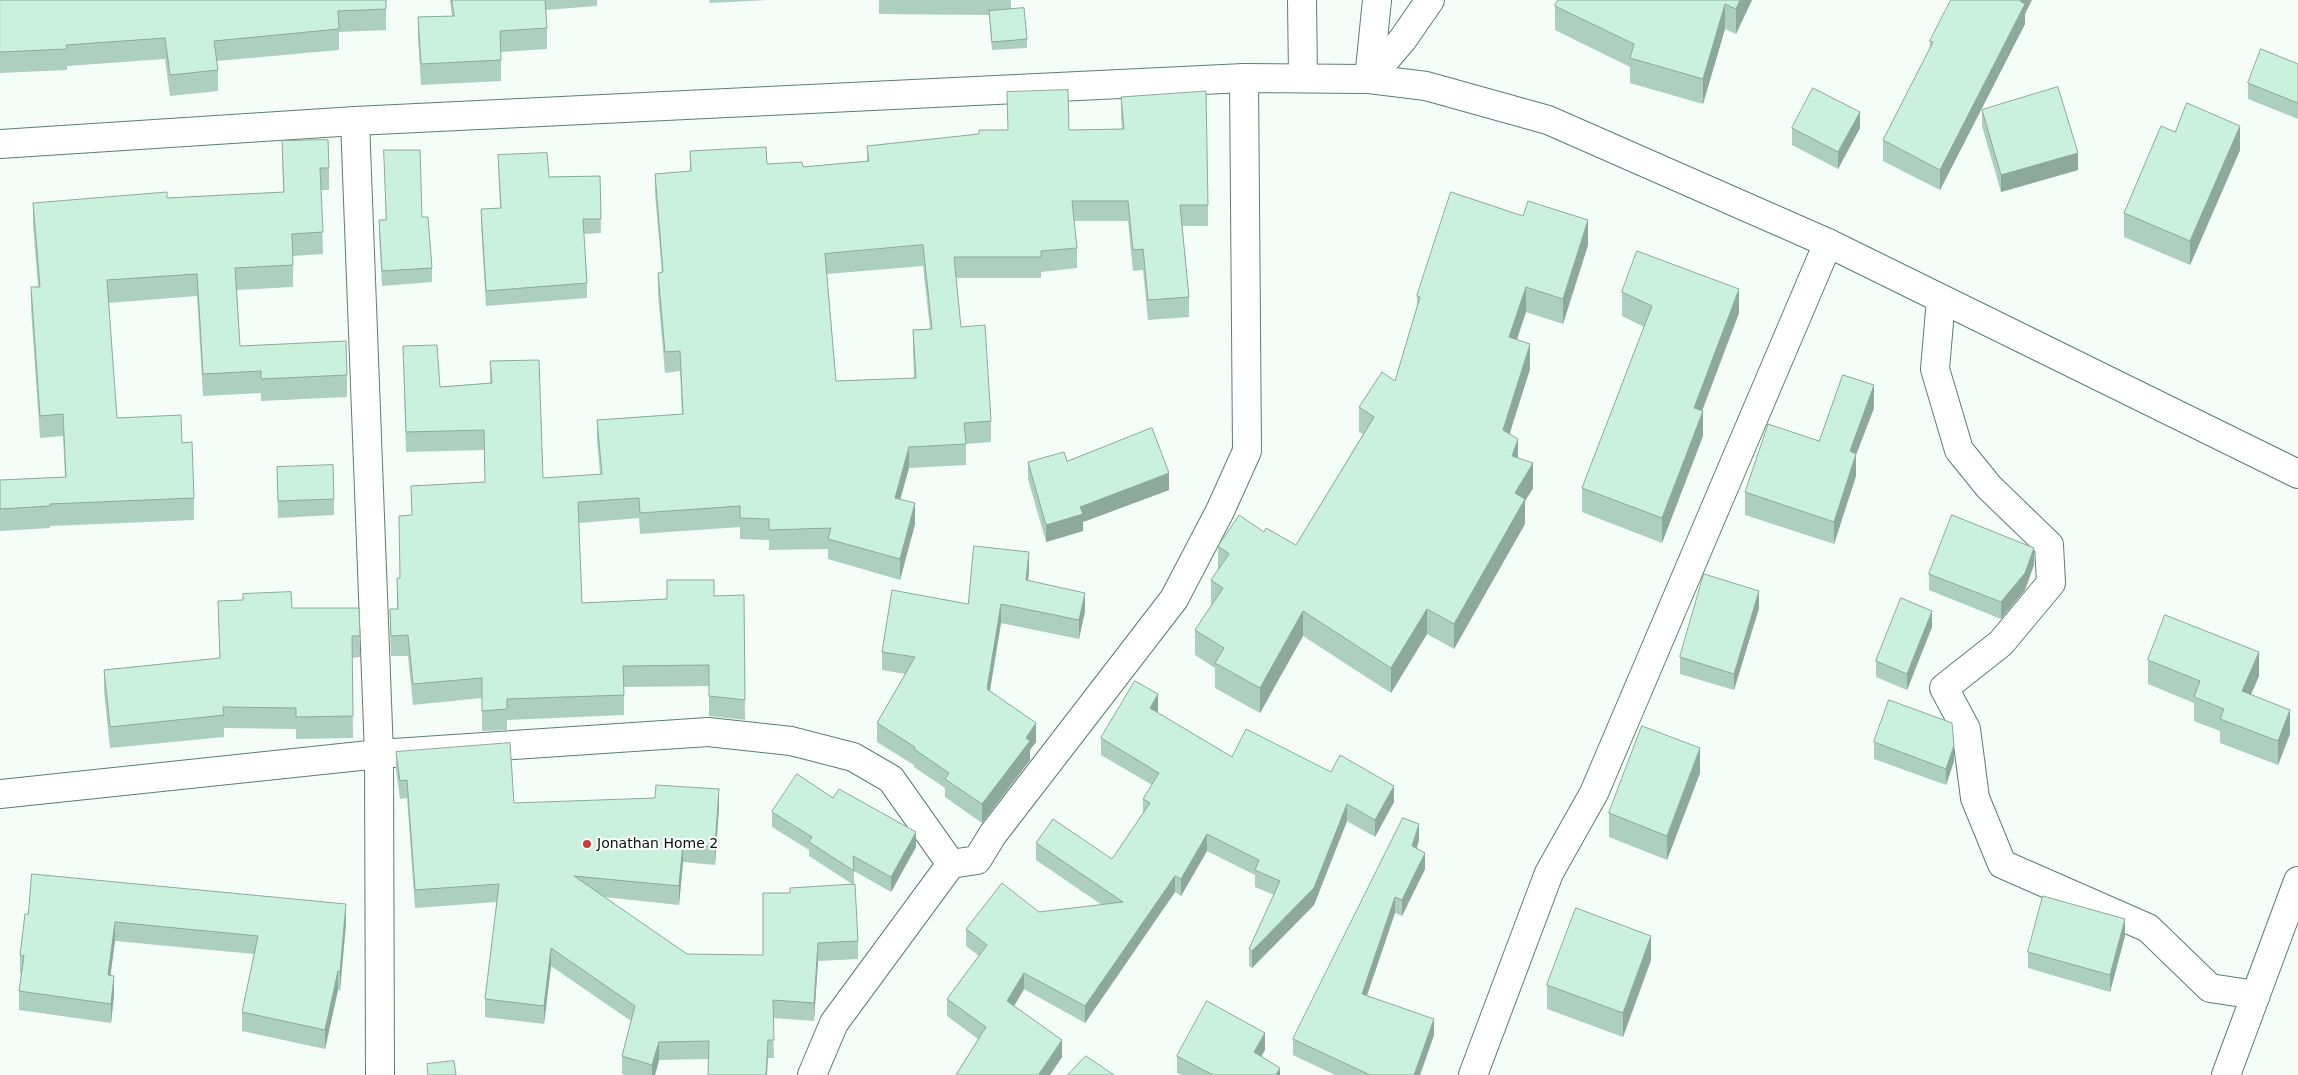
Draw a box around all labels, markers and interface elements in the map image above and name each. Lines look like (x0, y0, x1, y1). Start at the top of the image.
place label: Jonathan Home 2 (597, 836, 718, 852)
marker: Jonathan Home 2 (581, 838, 593, 850)

